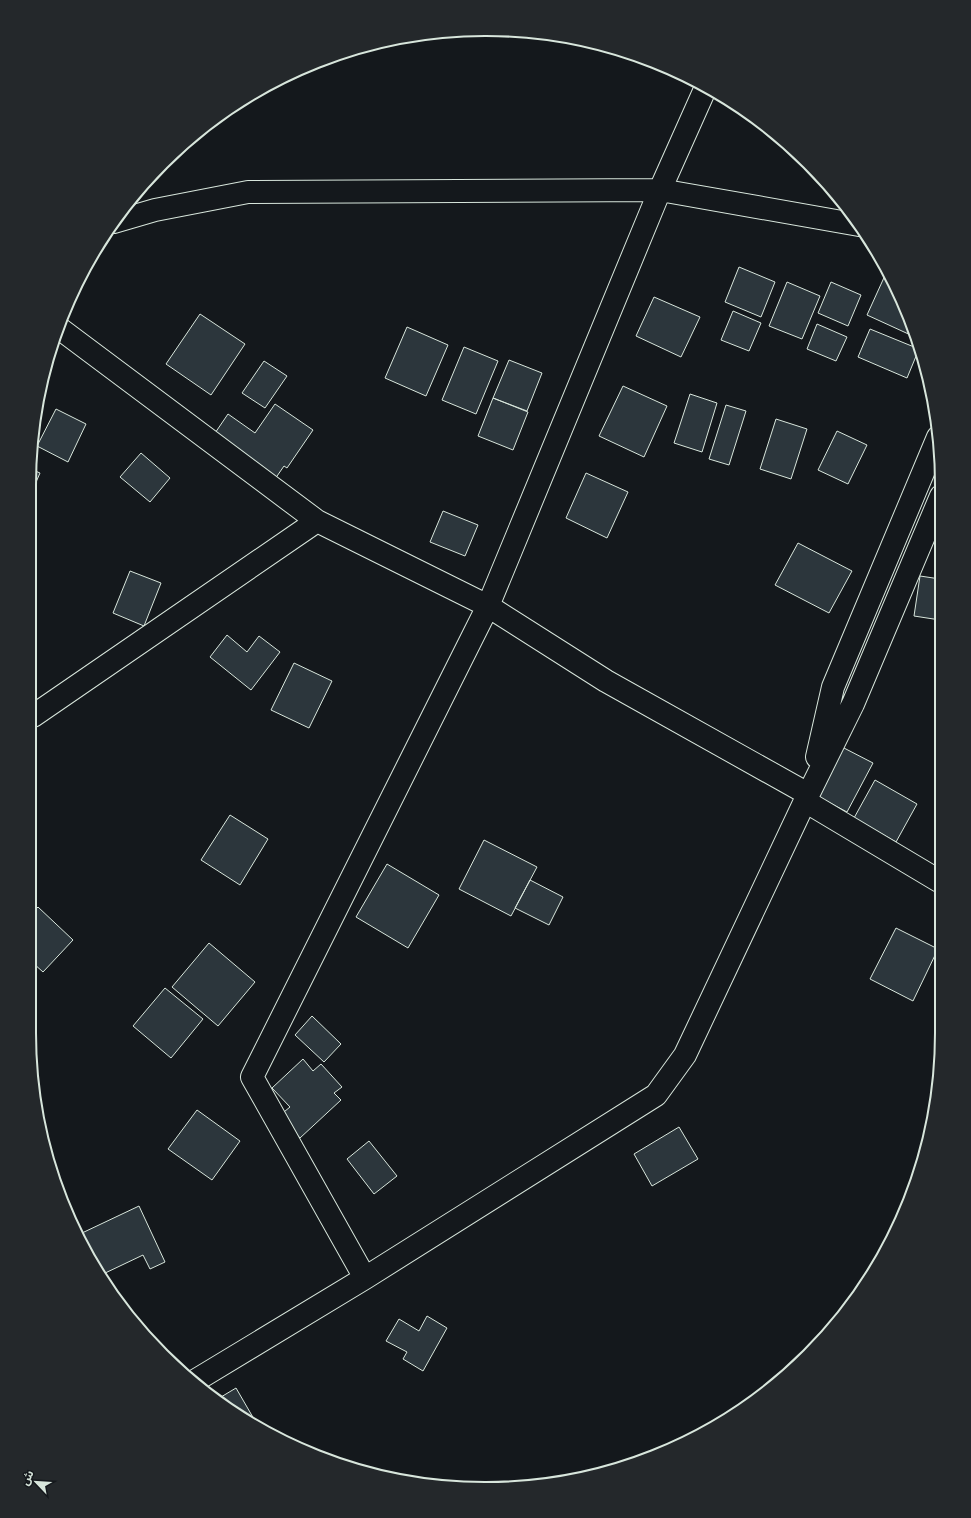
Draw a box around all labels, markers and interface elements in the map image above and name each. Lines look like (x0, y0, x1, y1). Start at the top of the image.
north arrow (16, 1462, 56, 1502)
text: ش (18, 1468, 36, 1488)

